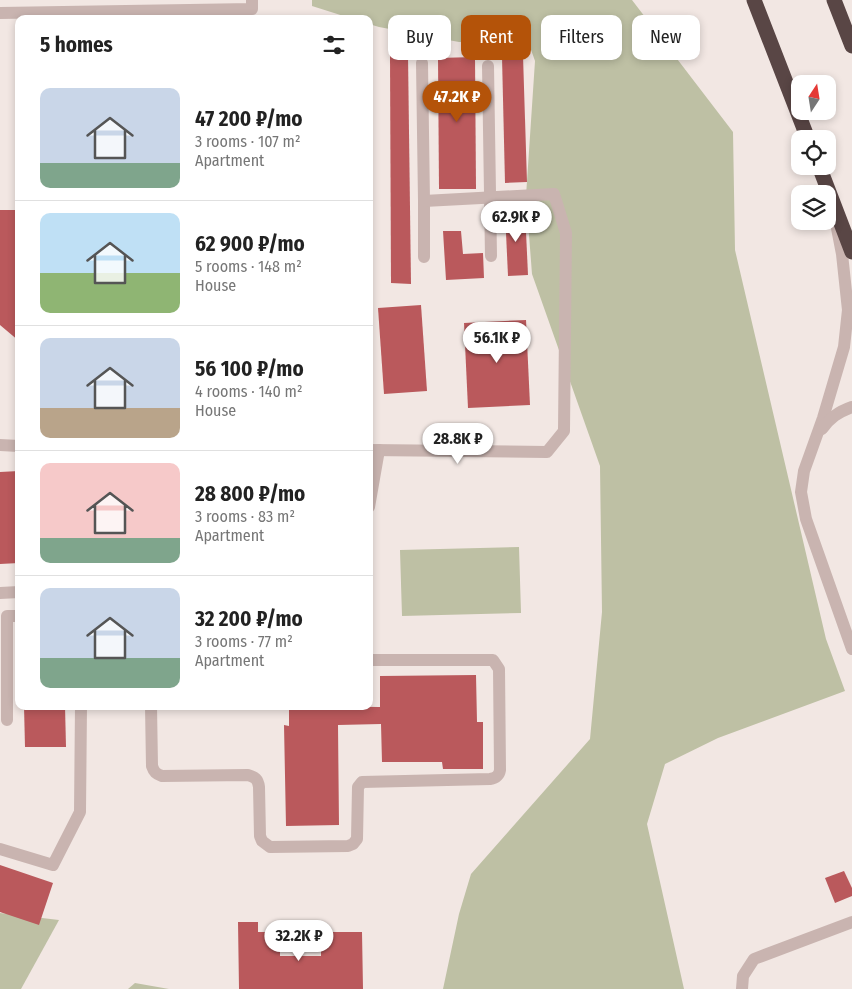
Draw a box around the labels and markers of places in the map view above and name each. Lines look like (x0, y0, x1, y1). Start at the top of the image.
pin: 47.2K ₽ (411, 80, 503, 123)
pin: 62.9K ₽ (470, 200, 562, 243)
pin: 56.1K ₽ (451, 322, 543, 364)
pin: 28.8K ₽ (412, 422, 504, 465)
pin: 32.2K ₽ (253, 920, 345, 962)

